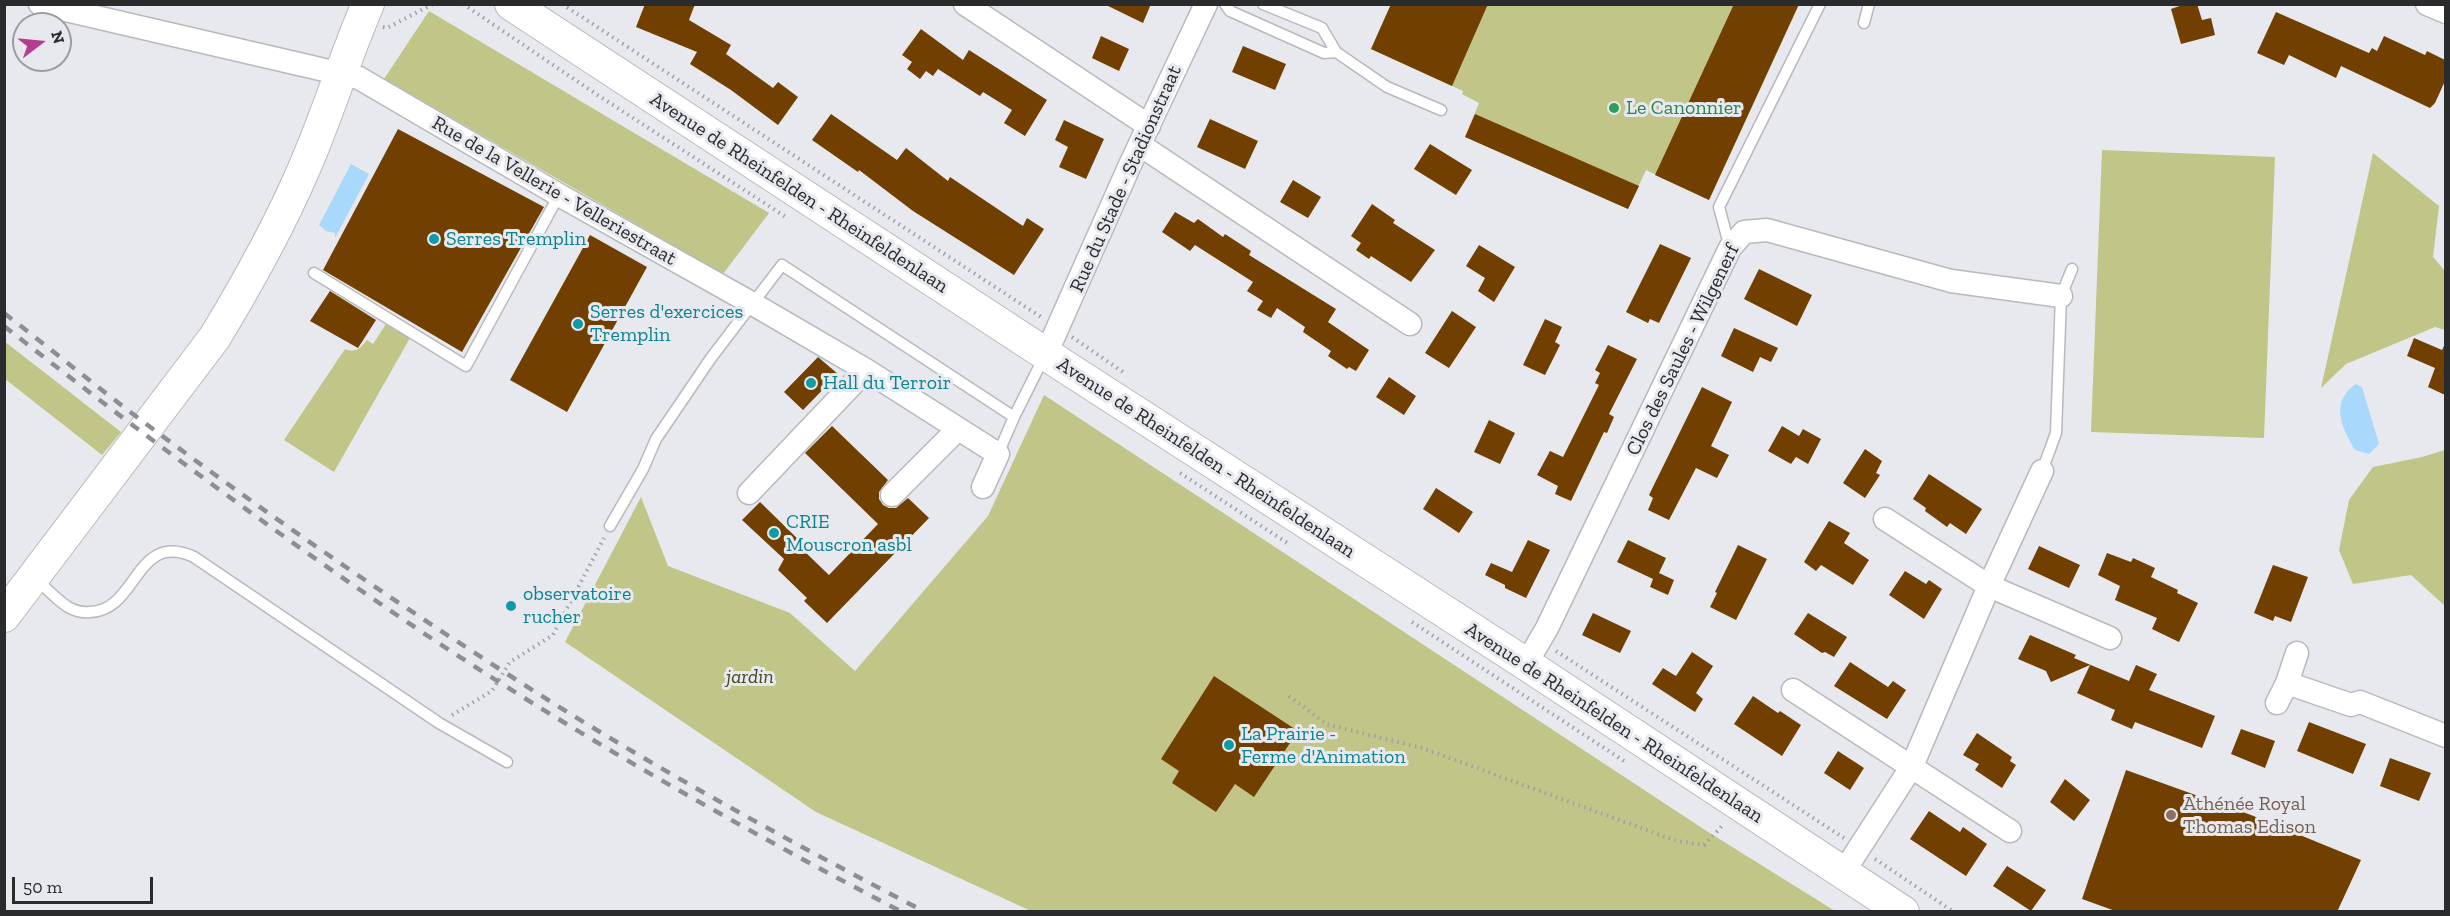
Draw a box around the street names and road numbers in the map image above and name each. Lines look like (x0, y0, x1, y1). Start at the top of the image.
street label: Rue du Stade - Stadionstraat (1065, 62, 1187, 296)
street label: Avenue de Rheinfelden - Rheinfeldenlaan (645, 87, 953, 299)
street label: Rue de la Vellerie - Velleriestraat (428, 111, 680, 271)
street label: Clos des Saules - Wilgenerf (1621, 241, 1745, 459)
street label: Avenue de Rheinfelden - Rheinfeldenlaan (1052, 352, 1360, 564)
street label: Avenue de Rheinfelden - Rheinfeldenlaan (1460, 617, 1768, 829)

